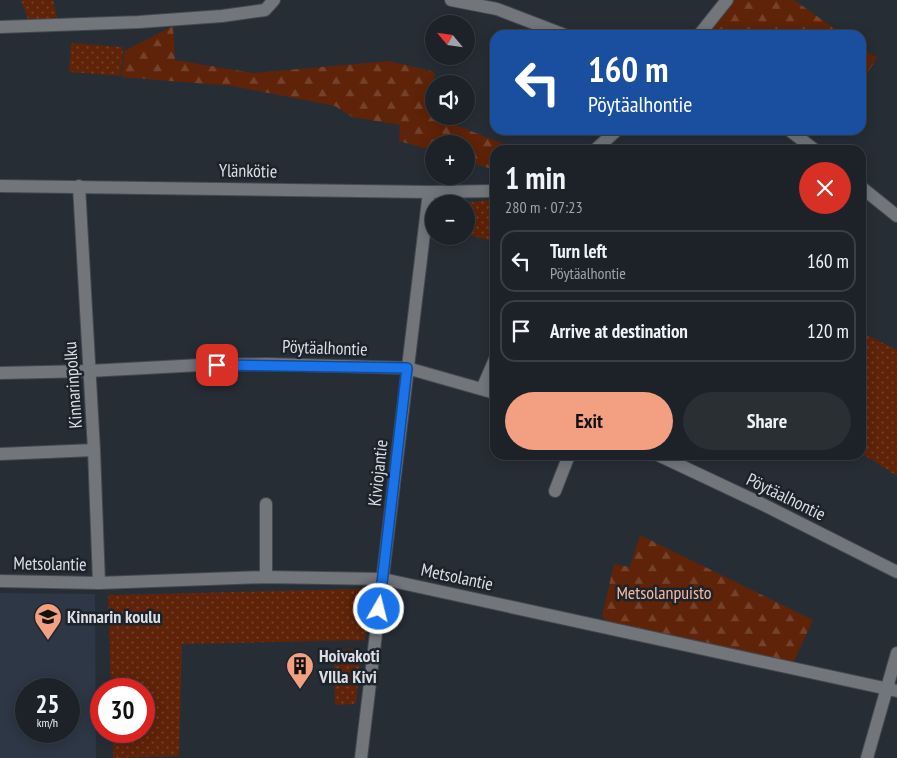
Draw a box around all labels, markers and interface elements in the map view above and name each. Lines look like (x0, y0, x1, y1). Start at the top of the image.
north arrow (425, 15, 475, 65)
map controls (425, 15, 475, 245)
text: 160 m (588, 46, 669, 92)
icon: left (505, 50, 570, 115)
button: sound (425, 75, 475, 125)
text: Pöytäalhontie (588, 90, 692, 118)
button: + (425, 135, 475, 185)
street label: Ylänkötie (219, 158, 277, 183)
text: 1 min (505, 158, 566, 197)
button: close (799, 162, 851, 214)
button: − (425, 195, 475, 245)
text: 280 m · 07:23 (505, 197, 583, 217)
text: Turn left (550, 239, 607, 263)
icon: left (507, 247, 535, 275)
text: 160 m (807, 249, 849, 273)
text: Pöytäalhontie (550, 263, 626, 283)
icon: arrive (507, 317, 535, 345)
text: Arrive at destination (550, 319, 688, 343)
text: 120 m (807, 319, 849, 343)
street label: Pöytäalhontie (282, 335, 368, 360)
street label: Kinnarinpolku (58, 341, 87, 429)
pin (196, 344, 238, 386)
icon: arrive (203, 351, 231, 379)
button: Exit (505, 392, 673, 450)
button: Share (683, 392, 851, 450)
street label: Kiviojantie (363, 439, 392, 507)
street label: Pöytäalhontie (743, 467, 830, 526)
street label: Metsolantie (13, 551, 87, 576)
street label: Metsolantie (419, 558, 495, 595)
park label: Metsolanpuisto (616, 581, 712, 604)
position arrow (352, 582, 404, 634)
school or university icon: Kinnarin koulu (33, 602, 63, 641)
place label: Kinnarin koulu (67, 605, 161, 628)
place label: Hoivakoti VIlla Kivi (318, 644, 380, 688)
building icon: Hoivakoti VIlla Kivi (285, 651, 315, 690)
speed limit sign: 30 (90, 678, 155, 743)
text: 25 (36, 688, 59, 720)
text: km/h (37, 715, 58, 730)

